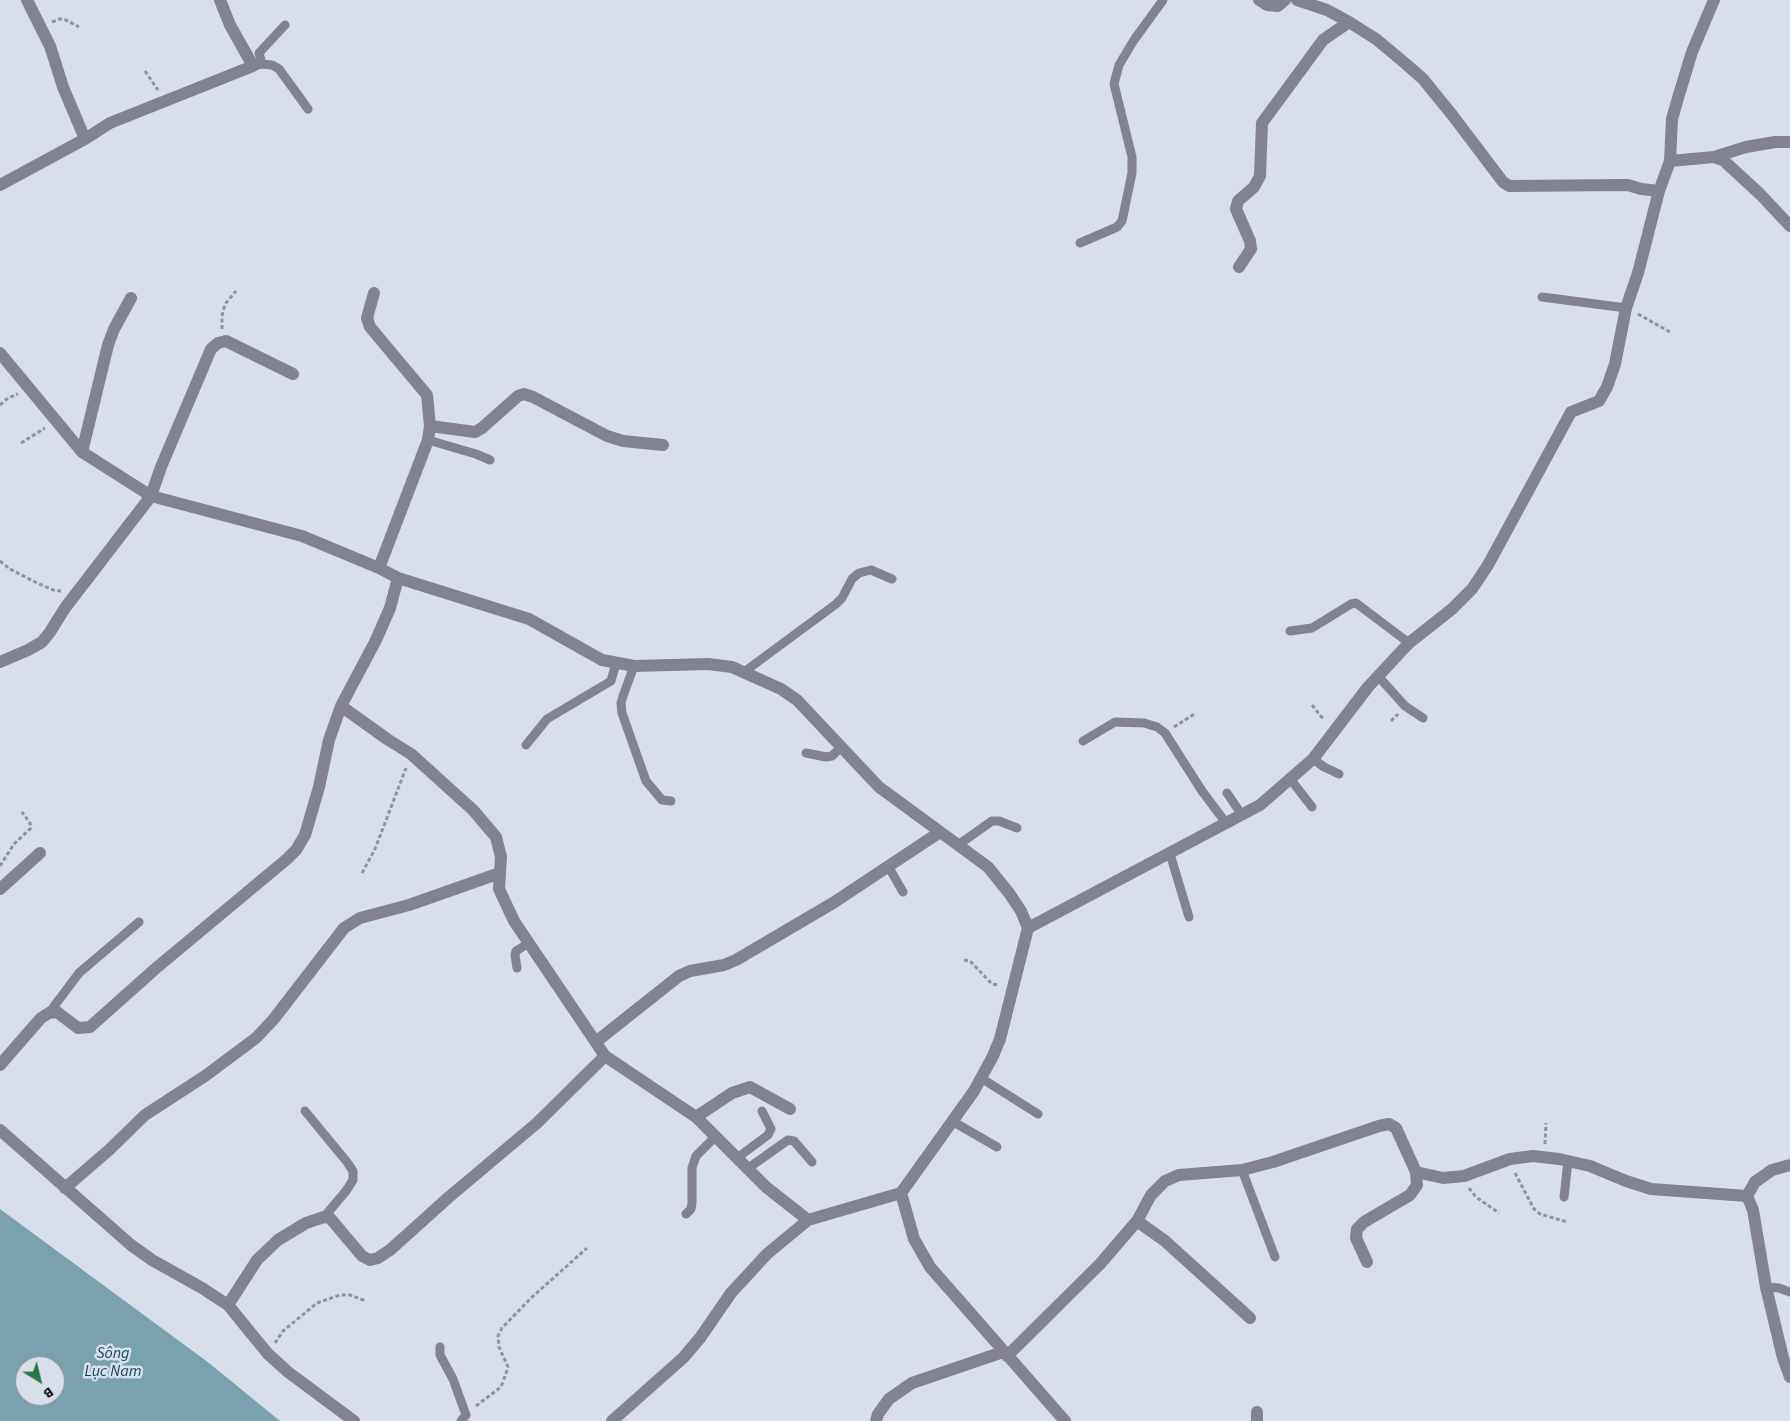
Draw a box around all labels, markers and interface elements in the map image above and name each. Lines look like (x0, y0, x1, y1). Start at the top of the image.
water label: Sông Lục Nam (84, 1344, 142, 1382)
north arrow (15, 1356, 65, 1406)
text: B (39, 1382, 58, 1403)

